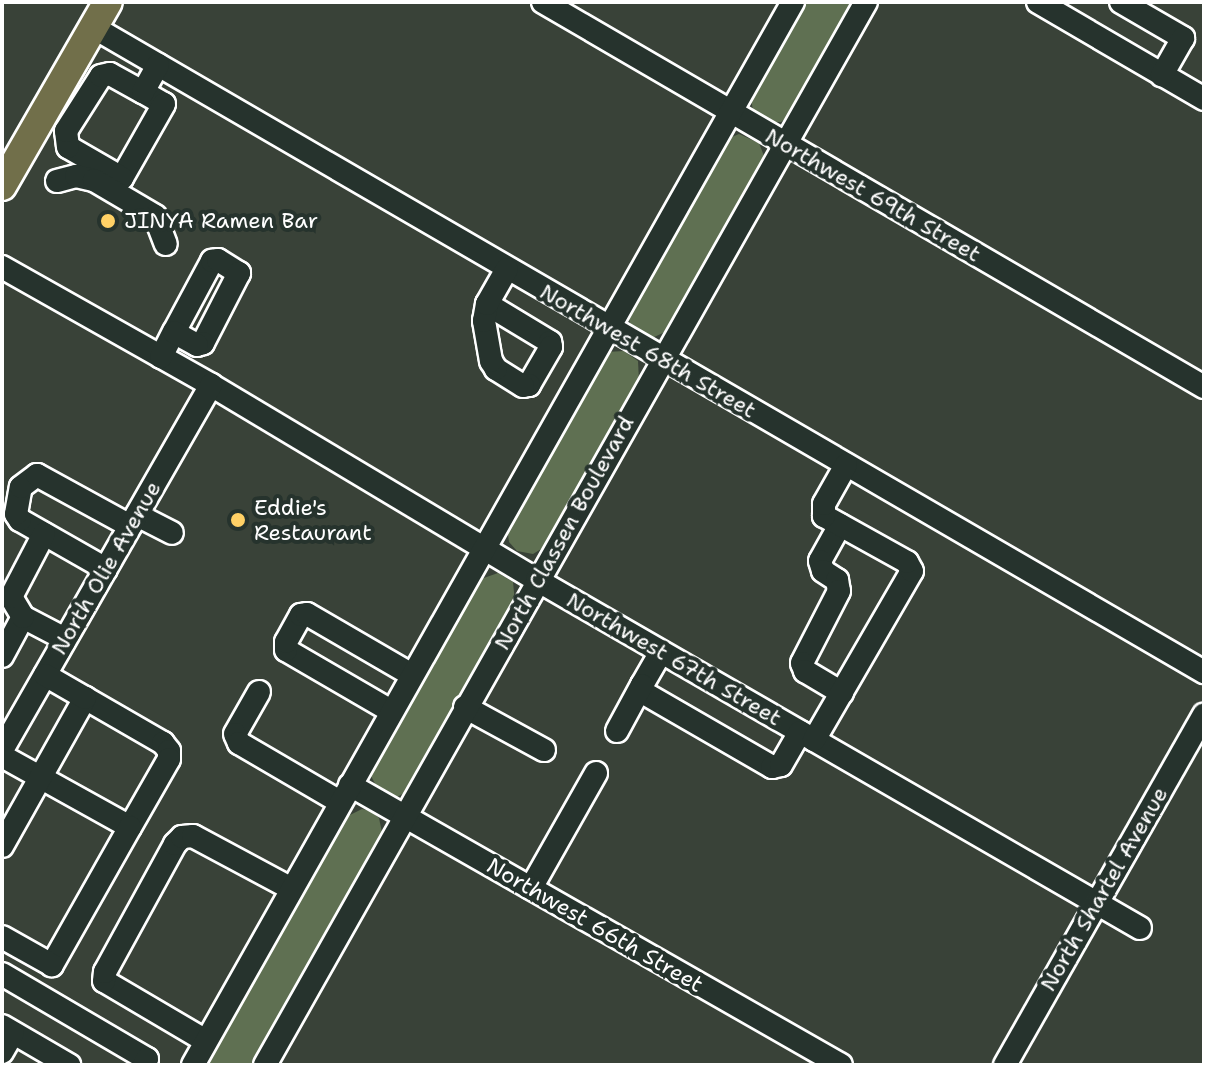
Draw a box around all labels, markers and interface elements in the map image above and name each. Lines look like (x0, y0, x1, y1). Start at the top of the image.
street label: Northwest 69th Street (761, 122, 985, 268)
place label: JINYA Ramen Bar (124, 208, 318, 234)
marker: JINYA Ramen Bar (99, 212, 117, 230)
street label: Northwest 68th Street (535, 278, 761, 424)
street label: North Classen Boulevard (489, 411, 639, 655)
street label: North Olie Avenue (46, 477, 166, 659)
place label: Eddie's Restaurant (254, 494, 372, 546)
marker: Eddie's Restaurant (229, 511, 247, 529)
street label: Northwest 67th Street (562, 587, 786, 731)
street label: North Shartel Avenue (1035, 782, 1173, 996)
street label: Northwest 66th Street (482, 852, 708, 998)

